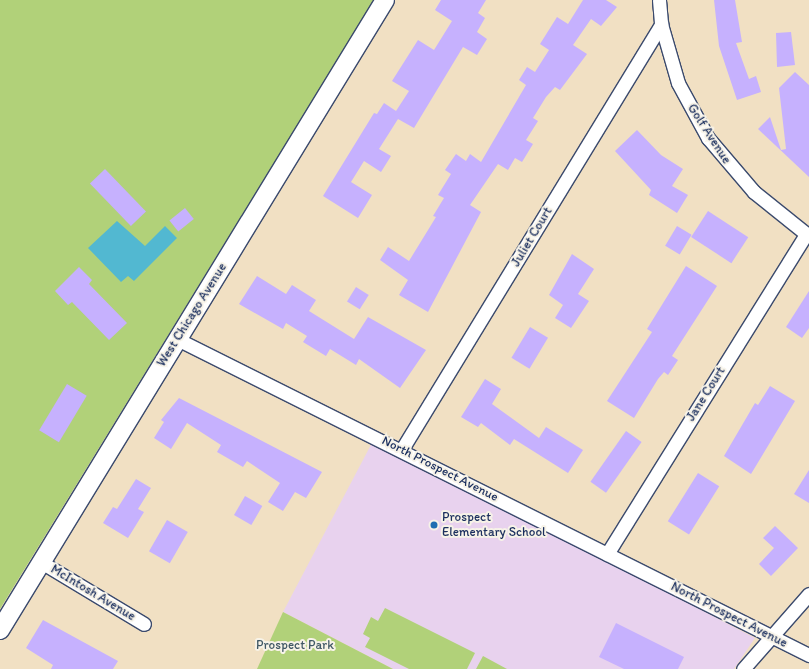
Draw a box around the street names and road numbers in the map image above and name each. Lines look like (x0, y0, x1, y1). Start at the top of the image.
street label: Golf Avenue (684, 101, 734, 167)
street label: Juliet Court (508, 204, 556, 270)
street label: West Chicago Avenue (154, 261, 230, 369)
street label: Jane Court (683, 364, 729, 424)
street label: North Prospect Avenue (379, 433, 501, 505)
street label: McIntosh Avenue (48, 562, 138, 624)
street label: North Prospect Avenue (668, 579, 790, 651)

